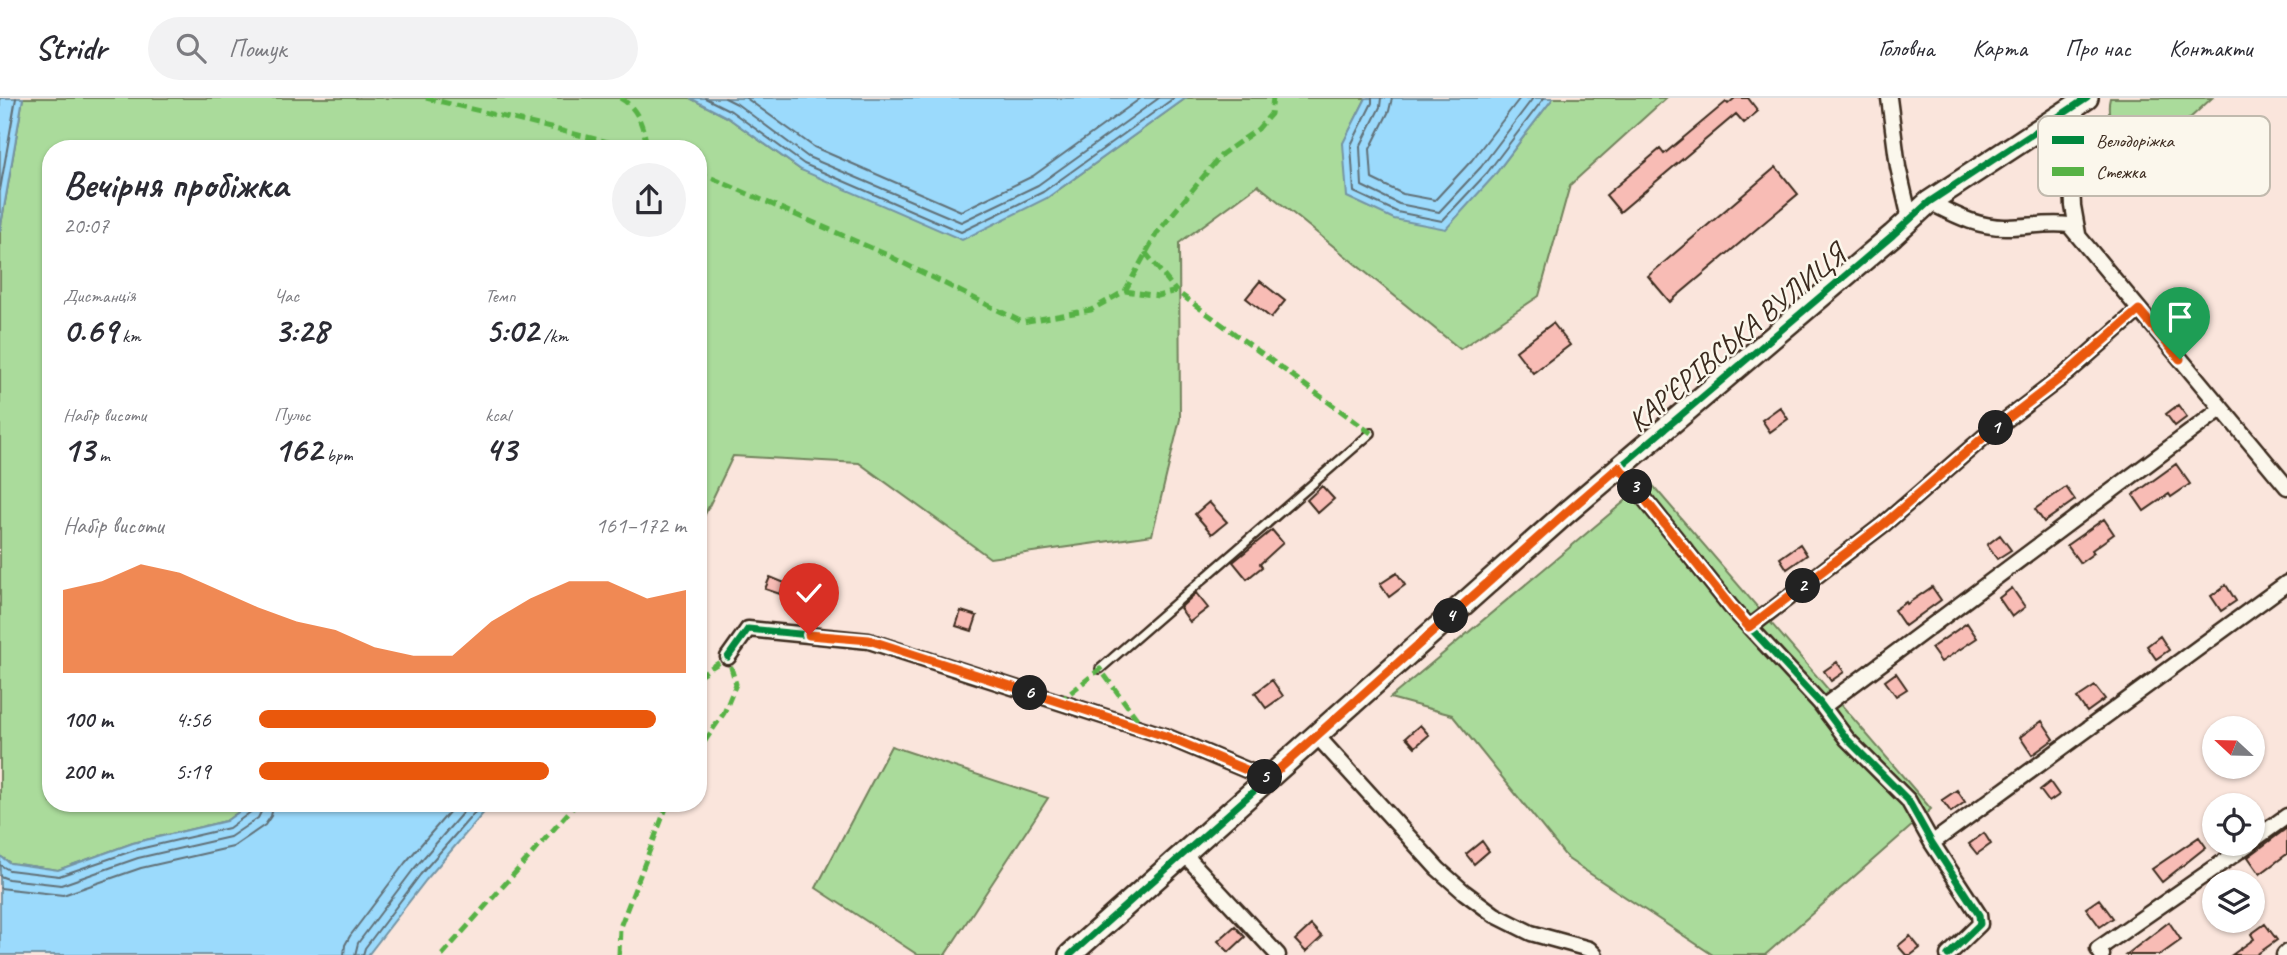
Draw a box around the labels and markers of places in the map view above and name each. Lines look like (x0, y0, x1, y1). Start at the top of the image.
pin (2150, 287, 2210, 359)
pin: 1 (1979, 410, 2014, 446)
pin: 3 (1618, 470, 1652, 504)
pin (779, 563, 839, 635)
pin: 2 (1786, 568, 1820, 603)
pin: 4 (1434, 598, 1468, 634)
pin: 6 (1012, 676, 1048, 710)
pin: 5 (1248, 760, 1282, 794)

